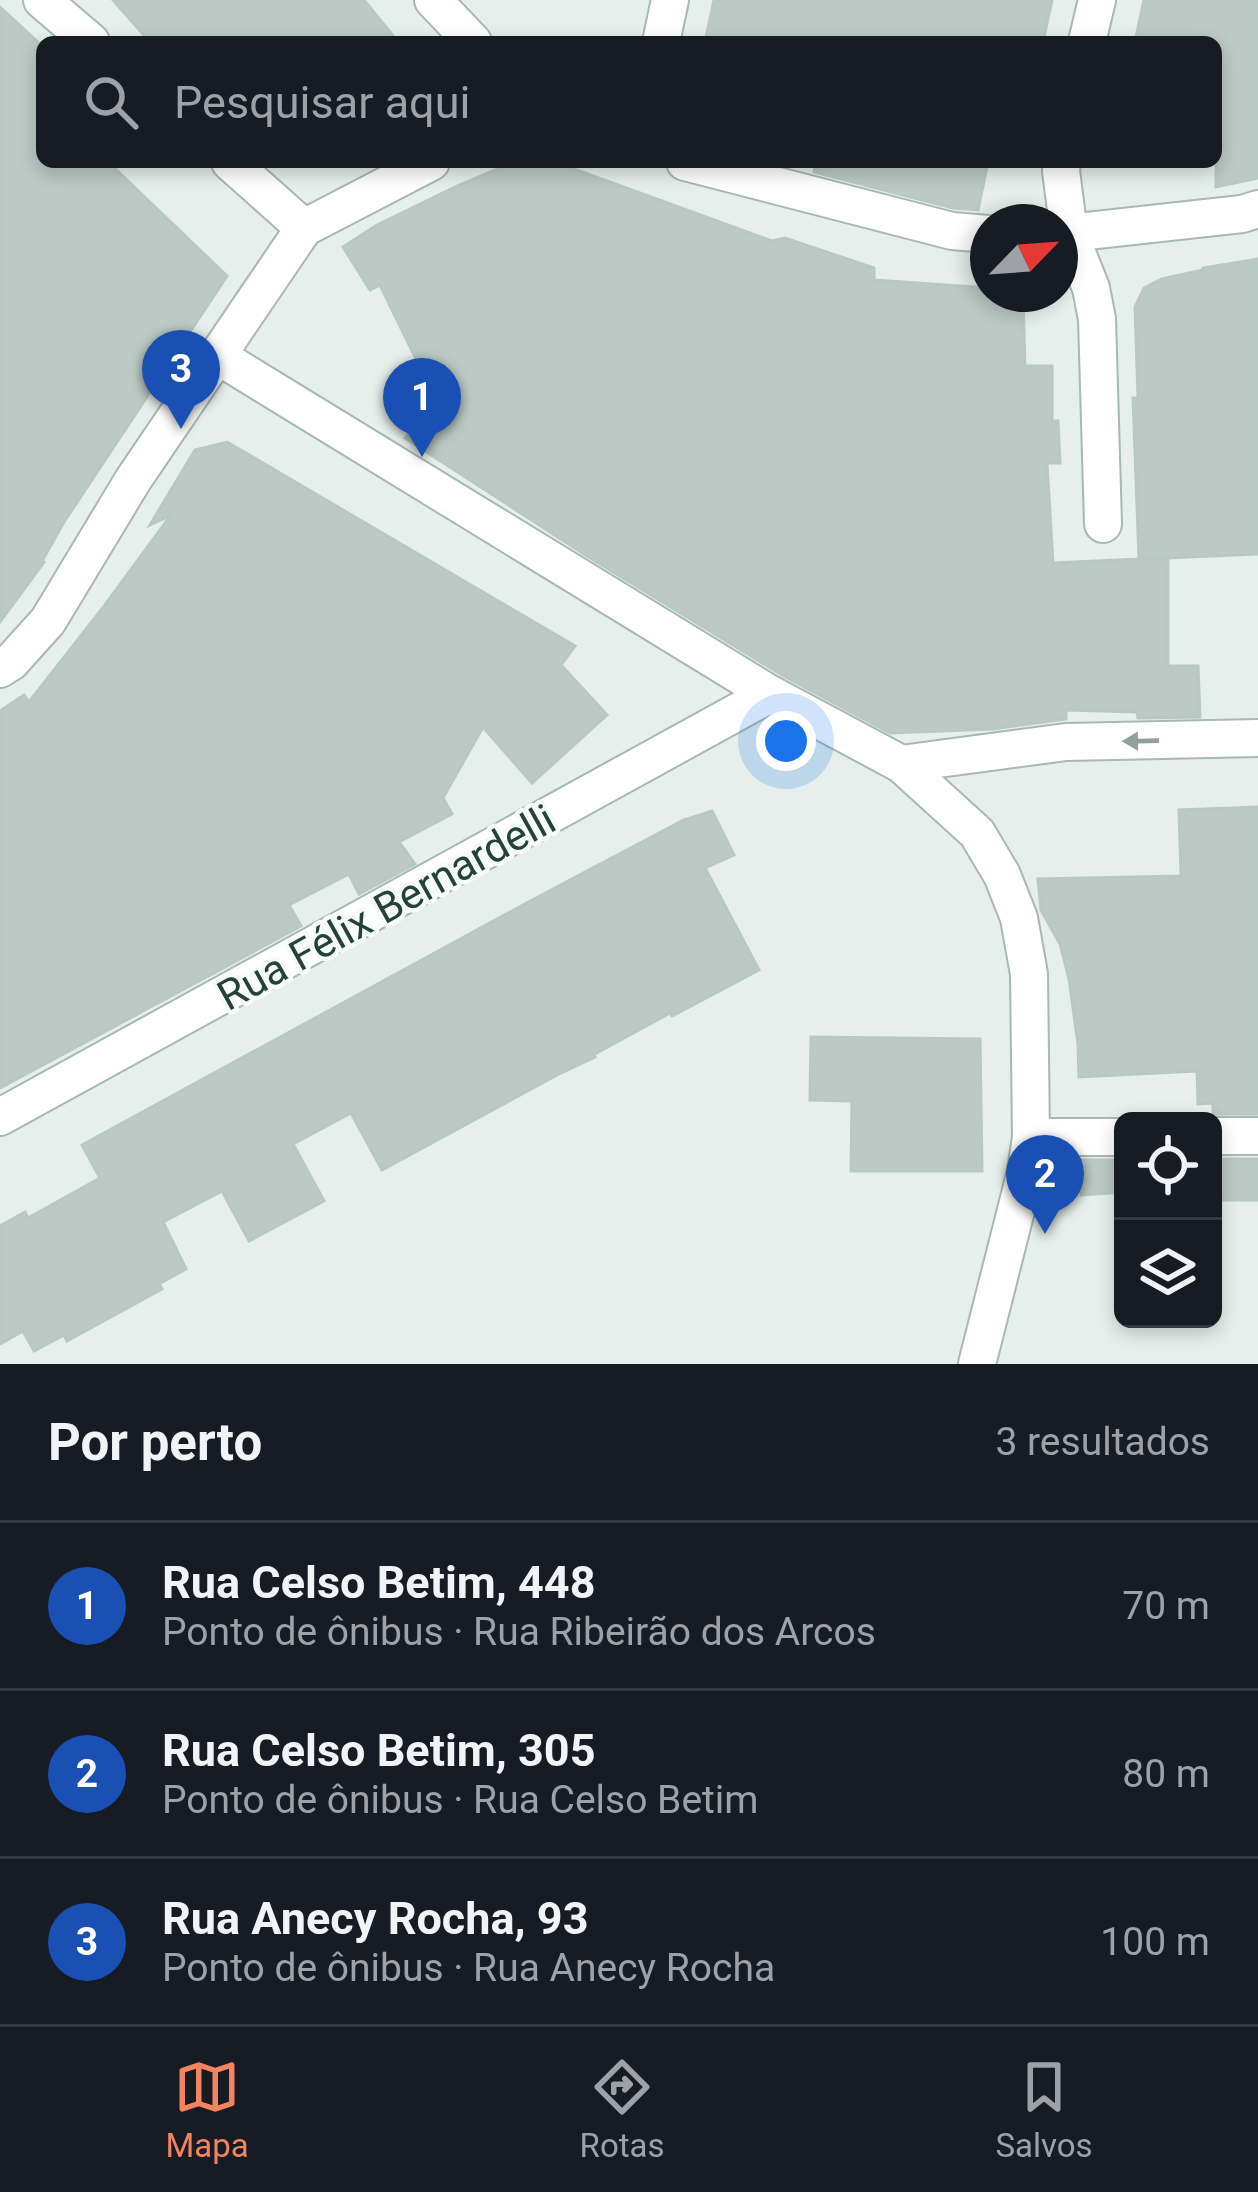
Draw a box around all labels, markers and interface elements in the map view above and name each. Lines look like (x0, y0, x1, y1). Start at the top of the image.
search box (36, 36, 1222, 168)
icon: search (78, 69, 144, 135)
text: Pesquisar aqui (174, 76, 470, 129)
north arrow (970, 204, 1078, 312)
pin: 3 (142, 330, 220, 429)
pin: 1 (383, 358, 461, 457)
your location (756, 711, 816, 771)
one-way arrow (1121, 731, 1159, 750)
street label: Rua Félix Bernardelli (209, 794, 564, 1021)
map controls (1114, 1112, 1222, 1328)
button: locate (1114, 1112, 1222, 1220)
pin: 2 (1006, 1135, 1084, 1234)
button: layers (1114, 1220, 1222, 1328)
text: Por perto (48, 1413, 262, 1472)
text: 3 resultados (995, 1419, 1210, 1465)
text: Rua Celso Betim, 448 (162, 1556, 596, 1609)
text: 1 (76, 1583, 98, 1629)
text: 70 m (1122, 1583, 1210, 1629)
text: Ponto de ônibus · Rua Ribeirão dos Arcos (162, 1609, 876, 1655)
text: Rua Celso Betim, 305 (162, 1724, 596, 1777)
text: 2 (76, 1751, 98, 1797)
text: 80 m (1122, 1751, 1210, 1797)
text: Ponto de ônibus · Rua Celso Betim (162, 1777, 759, 1823)
text: Rua Anecy Rocha, 93 (162, 1892, 588, 1945)
text: 3 (76, 1919, 98, 1965)
text: 100 m (1100, 1919, 1210, 1965)
text: Ponto de ônibus · Rua Anecy Rocha (162, 1945, 775, 1991)
tab: Mapa (165, 2054, 249, 2165)
tab: Rotas (580, 2054, 665, 2165)
tab: Salvos (995, 2054, 1093, 2165)

